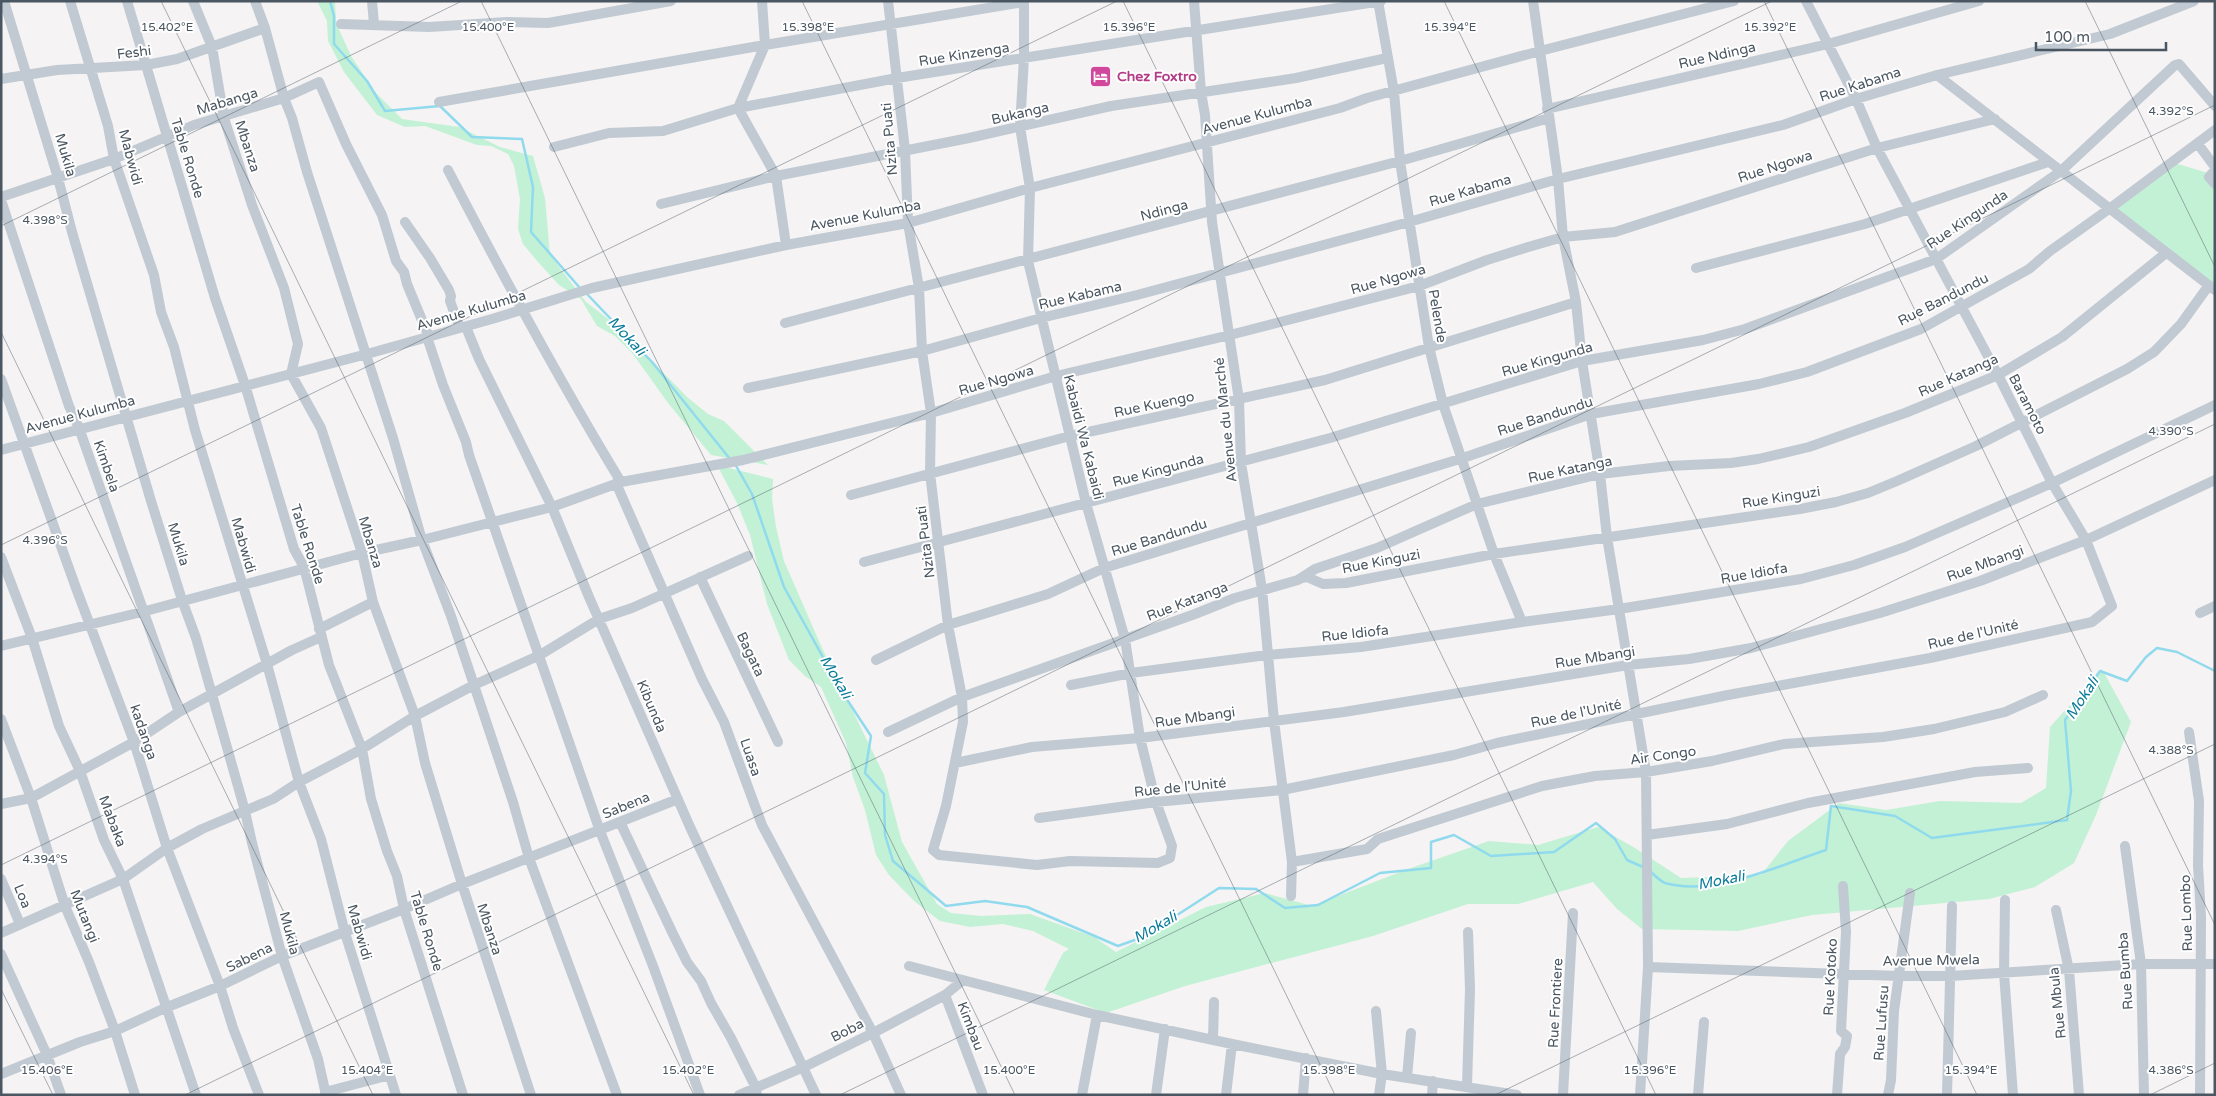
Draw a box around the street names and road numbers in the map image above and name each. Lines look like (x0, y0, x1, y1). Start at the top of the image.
street label: Rue Ndinga (1677, 38, 1757, 73)
street label: Rue Kinzenga (918, 39, 1011, 70)
street label: Feshi (116, 42, 152, 63)
street label: Rue Kabama (1817, 63, 1903, 106)
street label: Mabanga (194, 84, 260, 119)
street label: Avenue Kulumba (1200, 93, 1314, 138)
street label: Bukanga (990, 99, 1051, 128)
street label: Nzita Puati (878, 102, 901, 176)
street label: Table Ronde (167, 116, 208, 200)
street label: Mbanza (231, 118, 264, 174)
street label: Mabwidi (115, 127, 146, 187)
street label: Mukila (51, 131, 80, 179)
street label: Rue Ngowa (1736, 146, 1815, 186)
street label: Rue Kabama (1427, 171, 1513, 210)
street label: Rue Kingunda (1924, 186, 2011, 253)
street label: Avenue Kulumba (808, 196, 922, 235)
street label: Ndinga (1138, 196, 1190, 225)
street label: Rue Ngowa (1349, 261, 1428, 298)
street label: Rue Bandundu (1895, 269, 1991, 330)
street label: Rue Kabama (1037, 278, 1123, 313)
street label: Avenue Kulumba (414, 287, 528, 334)
street label: Pelende (1424, 288, 1451, 344)
street label: Rue Kingunda (1500, 338, 1595, 381)
street label: Rue Katanga (1916, 350, 2001, 401)
street label: Avenue du Marché (1210, 357, 1240, 483)
street label: Rue Ngowa (957, 362, 1036, 399)
street label: Baramoto (2005, 371, 2050, 437)
street label: Kabaidi Wa Kabaidi (1060, 373, 1107, 501)
street label: Rue Kuengo (1112, 388, 1196, 421)
street label: Avenue Kulumba (23, 392, 137, 437)
street label: Rue Bandundu (1495, 393, 1595, 440)
street label: Kimbela (90, 438, 123, 494)
street label: Rue Kingunda (1111, 450, 1206, 491)
street label: Rue Katanga (1526, 452, 1614, 487)
street label: Rue Kinguzi (1741, 483, 1822, 512)
street label: Table Ronde (287, 502, 328, 586)
street label: Nzita Puati (913, 505, 938, 579)
street label: Mbanza (355, 514, 386, 570)
street label: Mabwidi (227, 515, 260, 575)
street label: Rue Bandundu (1109, 515, 1209, 560)
street label: Mukila (164, 520, 193, 568)
street label: Rue Mbangi (1944, 542, 2026, 585)
street label: Rue Kinguzi (1341, 546, 1422, 577)
street label: Rue Idiofa (1719, 559, 1789, 588)
street label: Rue Katanga (1144, 578, 1230, 625)
street label: Rue de l'Unité (1926, 616, 2020, 653)
street label: Rue Idiofa (1321, 622, 1390, 645)
street label: Bagata (733, 629, 768, 679)
street label: Rue Mbangi (1554, 643, 1636, 672)
street label: Kibunda (633, 677, 670, 735)
street label: Rue de l'Unité (1529, 696, 1623, 731)
street label: kadanga (126, 702, 161, 762)
street label: Rue Mbangi (1154, 703, 1236, 732)
street label: Luasa (736, 736, 765, 778)
street label: Air Congo (1629, 742, 1697, 769)
street label: Rue de l'Unité (1133, 774, 1227, 801)
street label: Sabena (600, 788, 652, 823)
street label: Mabaka (95, 793, 130, 849)
street label: Rue Lombo (2177, 874, 2196, 952)
street label: Loa (10, 882, 35, 911)
street label: Mutangi (66, 887, 103, 945)
street label: Table Ronde (406, 889, 447, 973)
street label: Mbanza (473, 901, 506, 957)
street label: Mabwidi (343, 902, 376, 962)
street label: Mukila (276, 910, 303, 957)
street label: Rue Bumba (2114, 932, 2137, 1010)
street label: Rue Kotoko (1820, 938, 1841, 1016)
street label: Sabena (223, 939, 275, 976)
street label: Avenue Mwela (1882, 951, 1980, 970)
street label: Rue Frontiere (1545, 958, 1566, 1048)
street label: Rue Mbula (2045, 966, 2070, 1040)
street label: Rue Lufusu (1870, 985, 1893, 1061)
street label: Kimbau (953, 999, 988, 1053)
street label: Boba (828, 1015, 867, 1046)

